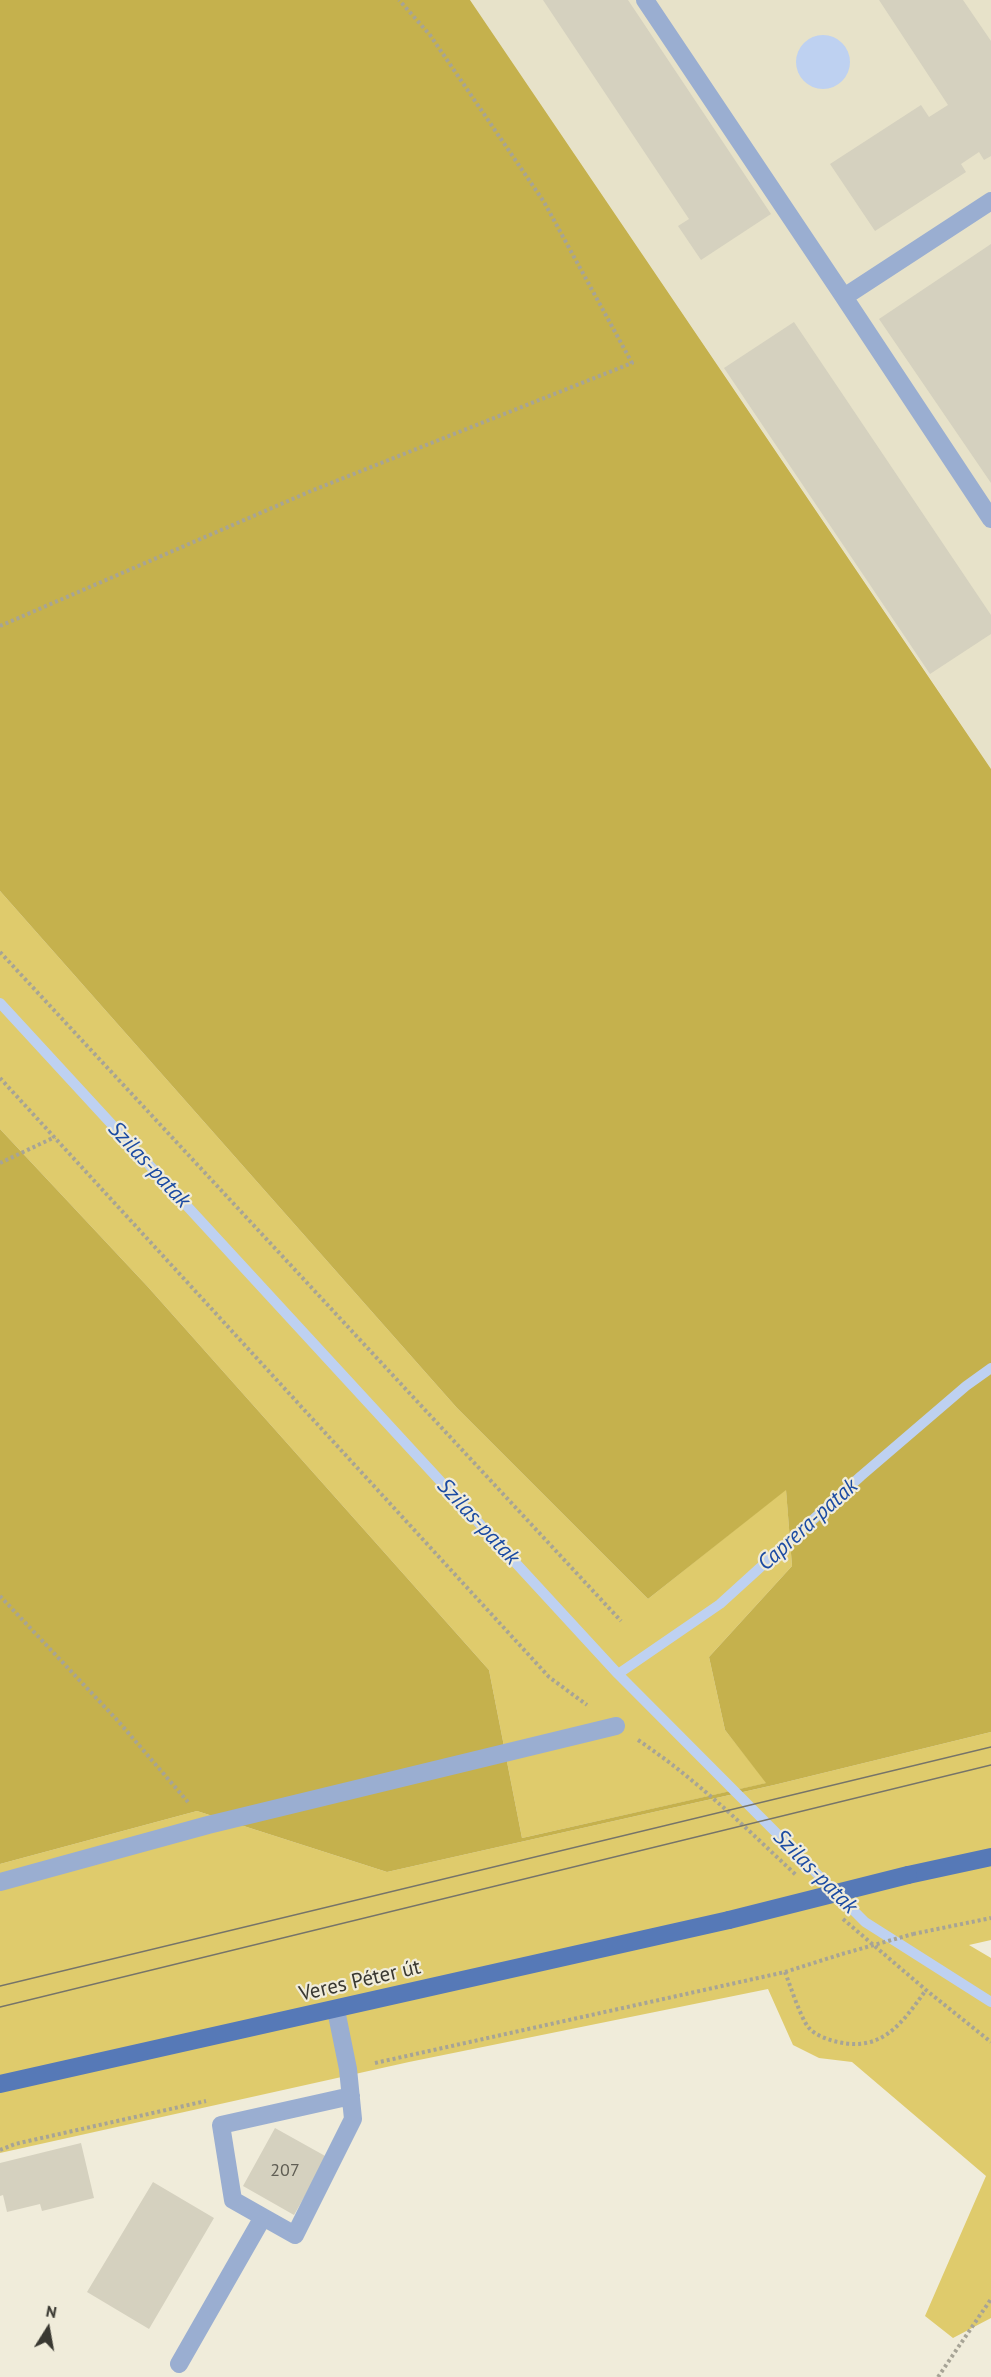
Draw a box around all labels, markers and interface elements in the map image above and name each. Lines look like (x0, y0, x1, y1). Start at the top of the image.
water label: Szilas-patak (102, 1116, 196, 1214)
water label: Szilas-patak (431, 1473, 525, 1571)
water label: Caprera-patak (753, 1473, 863, 1577)
water label: Szilas-patak (767, 1824, 863, 1920)
street label: Veres Péter út (297, 1955, 423, 2007)
house number: 207 (270, 2160, 300, 2182)
north arrow (18, 2299, 78, 2359)
text: N (44, 2301, 58, 2322)

